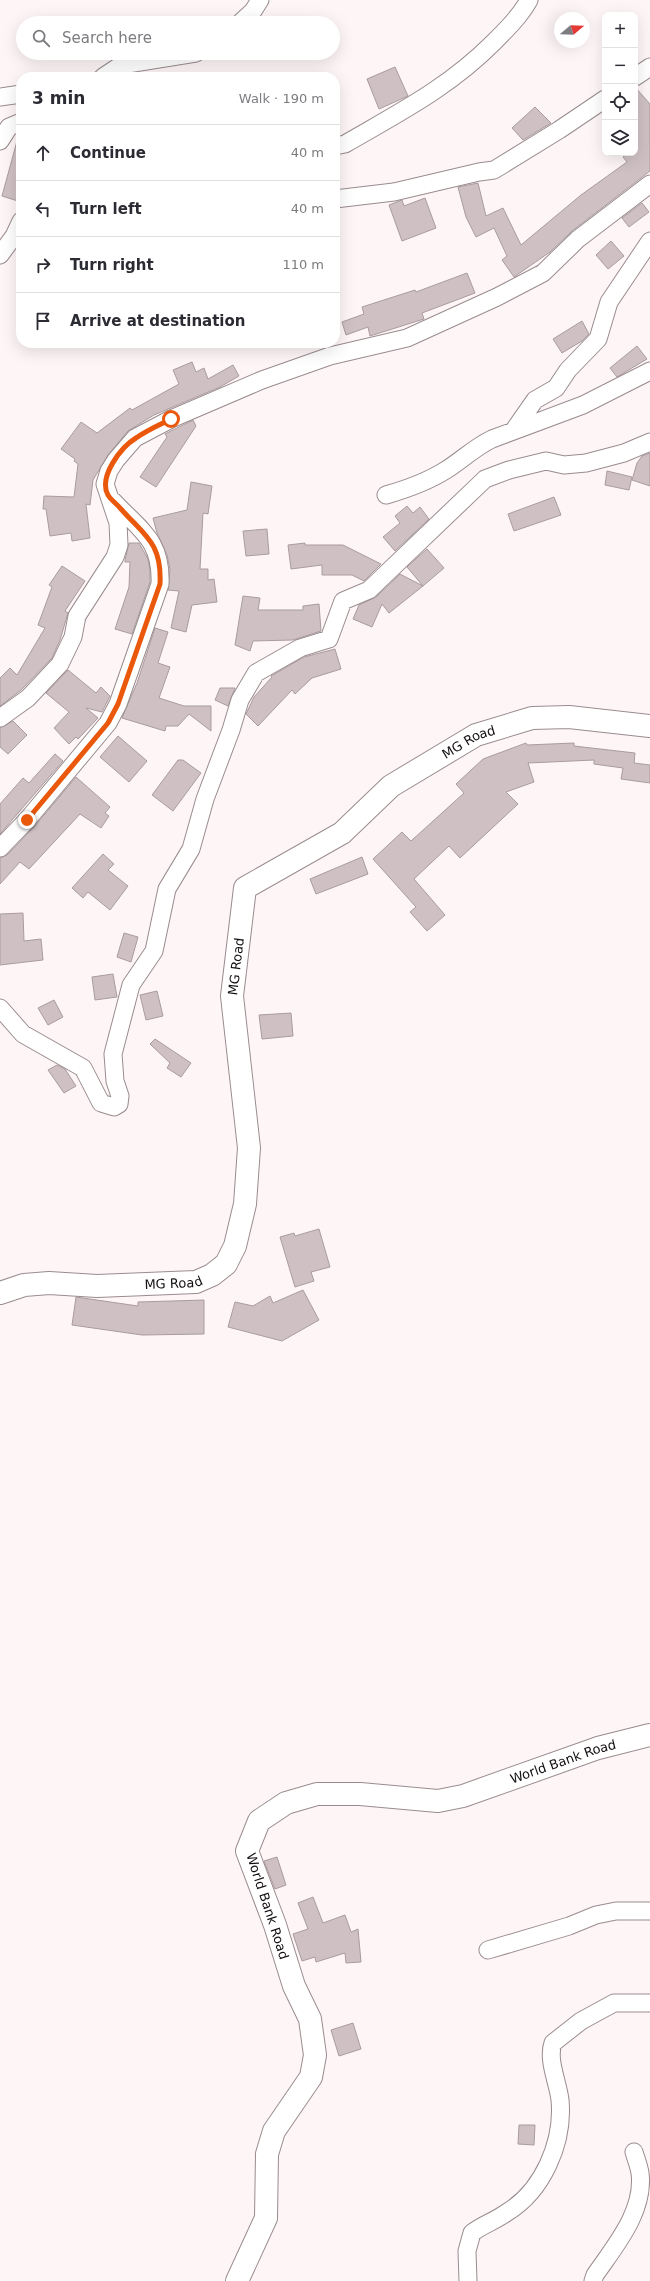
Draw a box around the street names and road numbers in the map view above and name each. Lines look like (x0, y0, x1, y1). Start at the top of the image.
street label: MG Road (439, 723, 497, 762)
street label: MG Road (225, 937, 247, 996)
street label: MG Road (144, 1273, 205, 1292)
street label: World Bank Road (508, 1737, 617, 1787)
street label: World Bank Road (243, 1851, 292, 1961)

